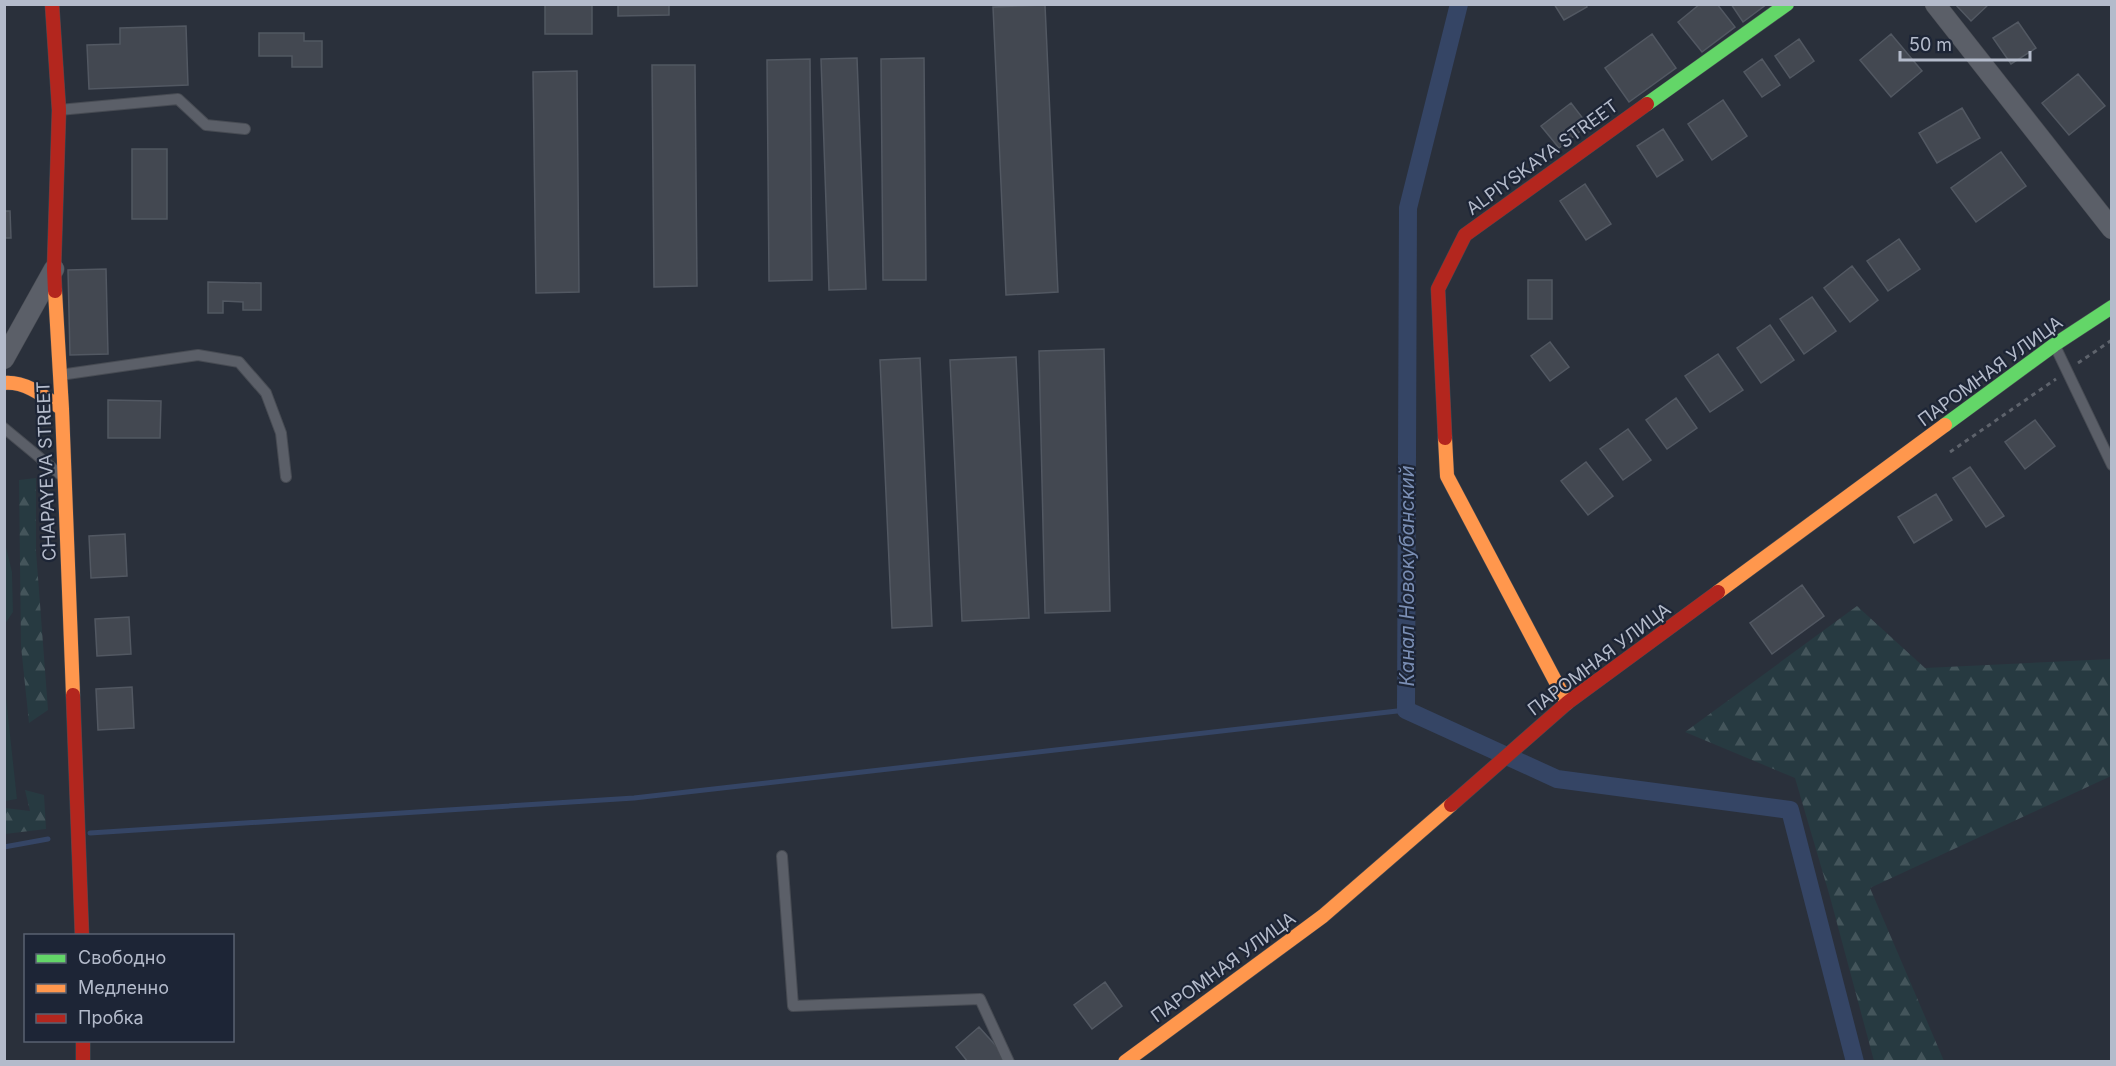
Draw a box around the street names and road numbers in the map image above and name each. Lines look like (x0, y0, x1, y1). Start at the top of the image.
street label: ALPIYSKAYA STREET (1462, 95, 1622, 219)
street label: ПАРОМНАЯ УЛИЦА (1914, 312, 2066, 430)
street label: CHAPAYEVA STREET (32, 381, 60, 561)
street label: ПАРОМНАЯ УЛИЦА (1523, 598, 1675, 720)
street label: ПАРОМНАЯ УЛИЦА (1147, 908, 1299, 1026)

